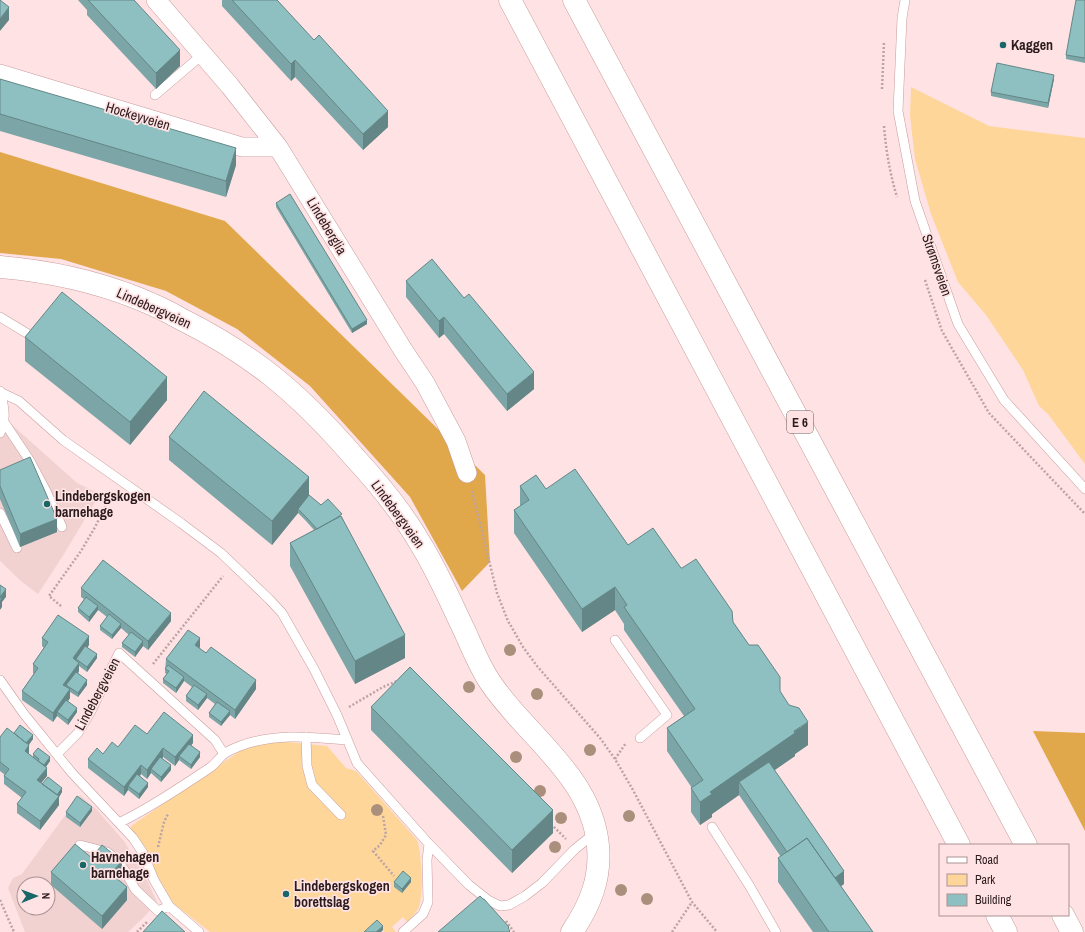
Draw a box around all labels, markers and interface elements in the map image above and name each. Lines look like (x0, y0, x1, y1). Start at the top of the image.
place label: Kaggen (1011, 36, 1053, 54)
marker: Kaggen (998, 40, 1008, 50)
street label: Hockeyveien (104, 98, 172, 134)
street label: Lindeberglia (303, 194, 351, 259)
street label: Strømsveien (918, 232, 956, 298)
street label: Lindebergveien (114, 284, 194, 332)
road number: E 6 (787, 411, 813, 433)
street label: Lindebergveien (367, 476, 429, 552)
place label: Lindebergskogen barnehage (55, 487, 151, 521)
marker: Lindebergskogen barnehage (42, 499, 52, 509)
street label: Lindebergveien (70, 655, 124, 733)
legend (939, 844, 1069, 916)
place label: Havnehagen barnehage (91, 848, 159, 882)
text: Road (975, 852, 999, 868)
marker: Havnehagen barnehage (78, 860, 88, 870)
text: Park (975, 872, 995, 888)
north arrow (16, 876, 56, 916)
place label: Lindebergskogen borettslag (294, 877, 390, 911)
marker: Lindebergskogen borettslag (281, 889, 291, 899)
text: N (39, 892, 53, 899)
text: Building (975, 892, 1012, 908)

